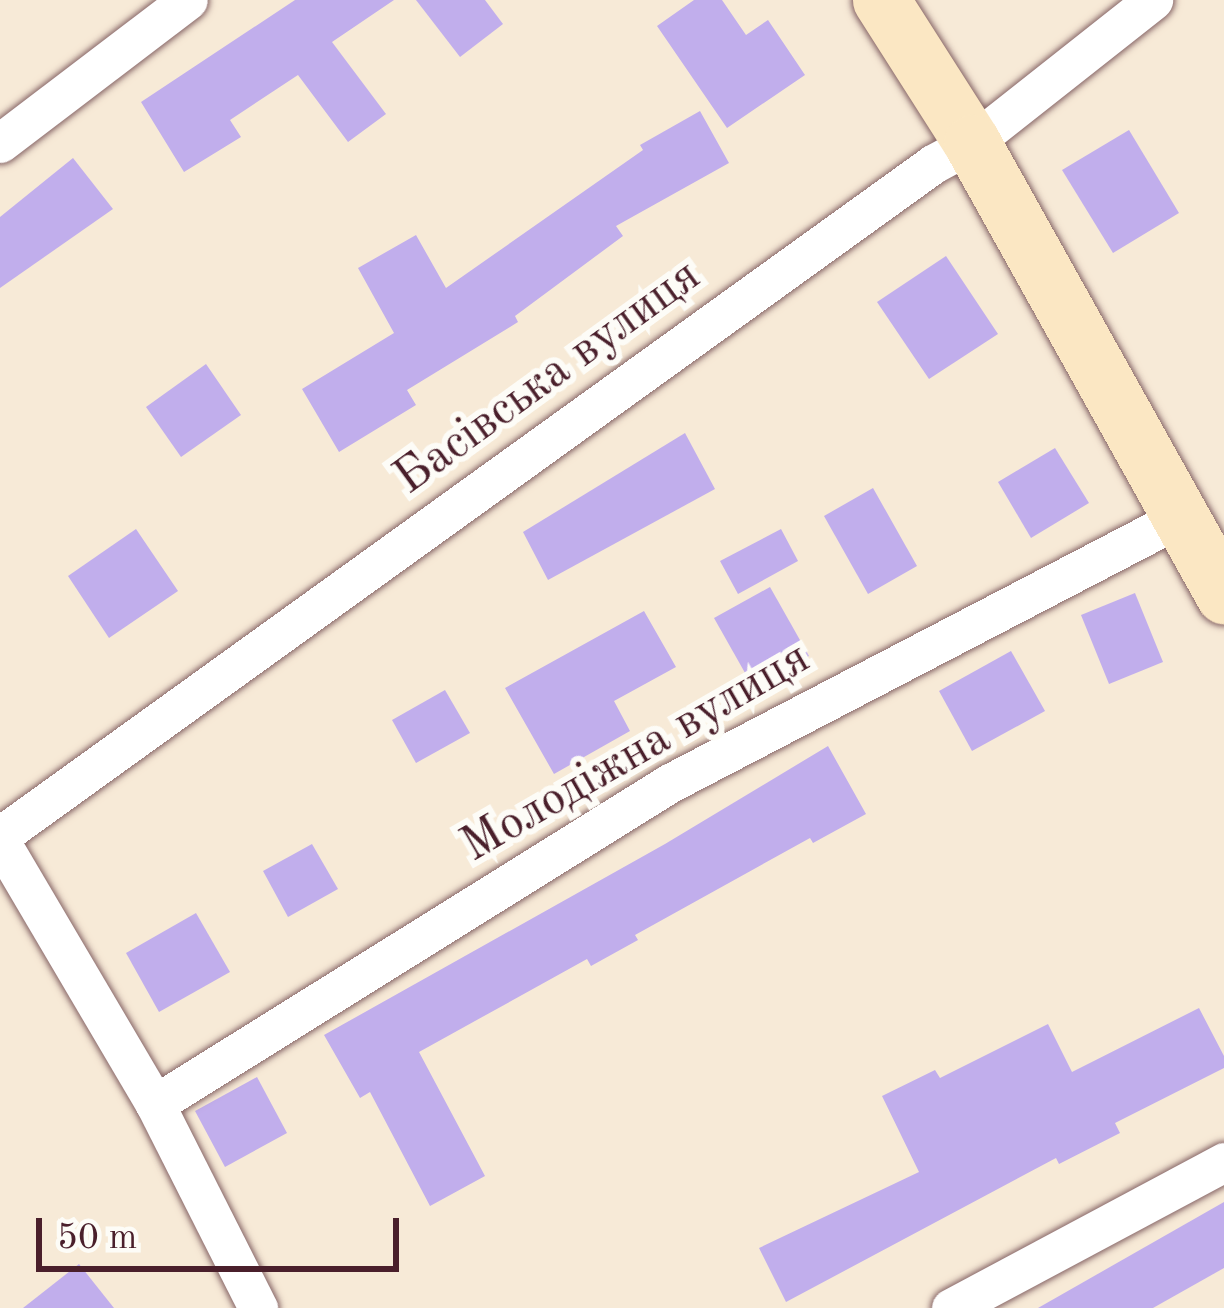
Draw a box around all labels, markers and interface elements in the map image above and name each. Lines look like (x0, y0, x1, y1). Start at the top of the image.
street label: Басівська вулиця (384, 248, 712, 508)
street label: Молодіжна вулиця (452, 630, 820, 876)
scale bar (42, 1194, 405, 1268)
text: 50 m (57, 1221, 137, 1257)

